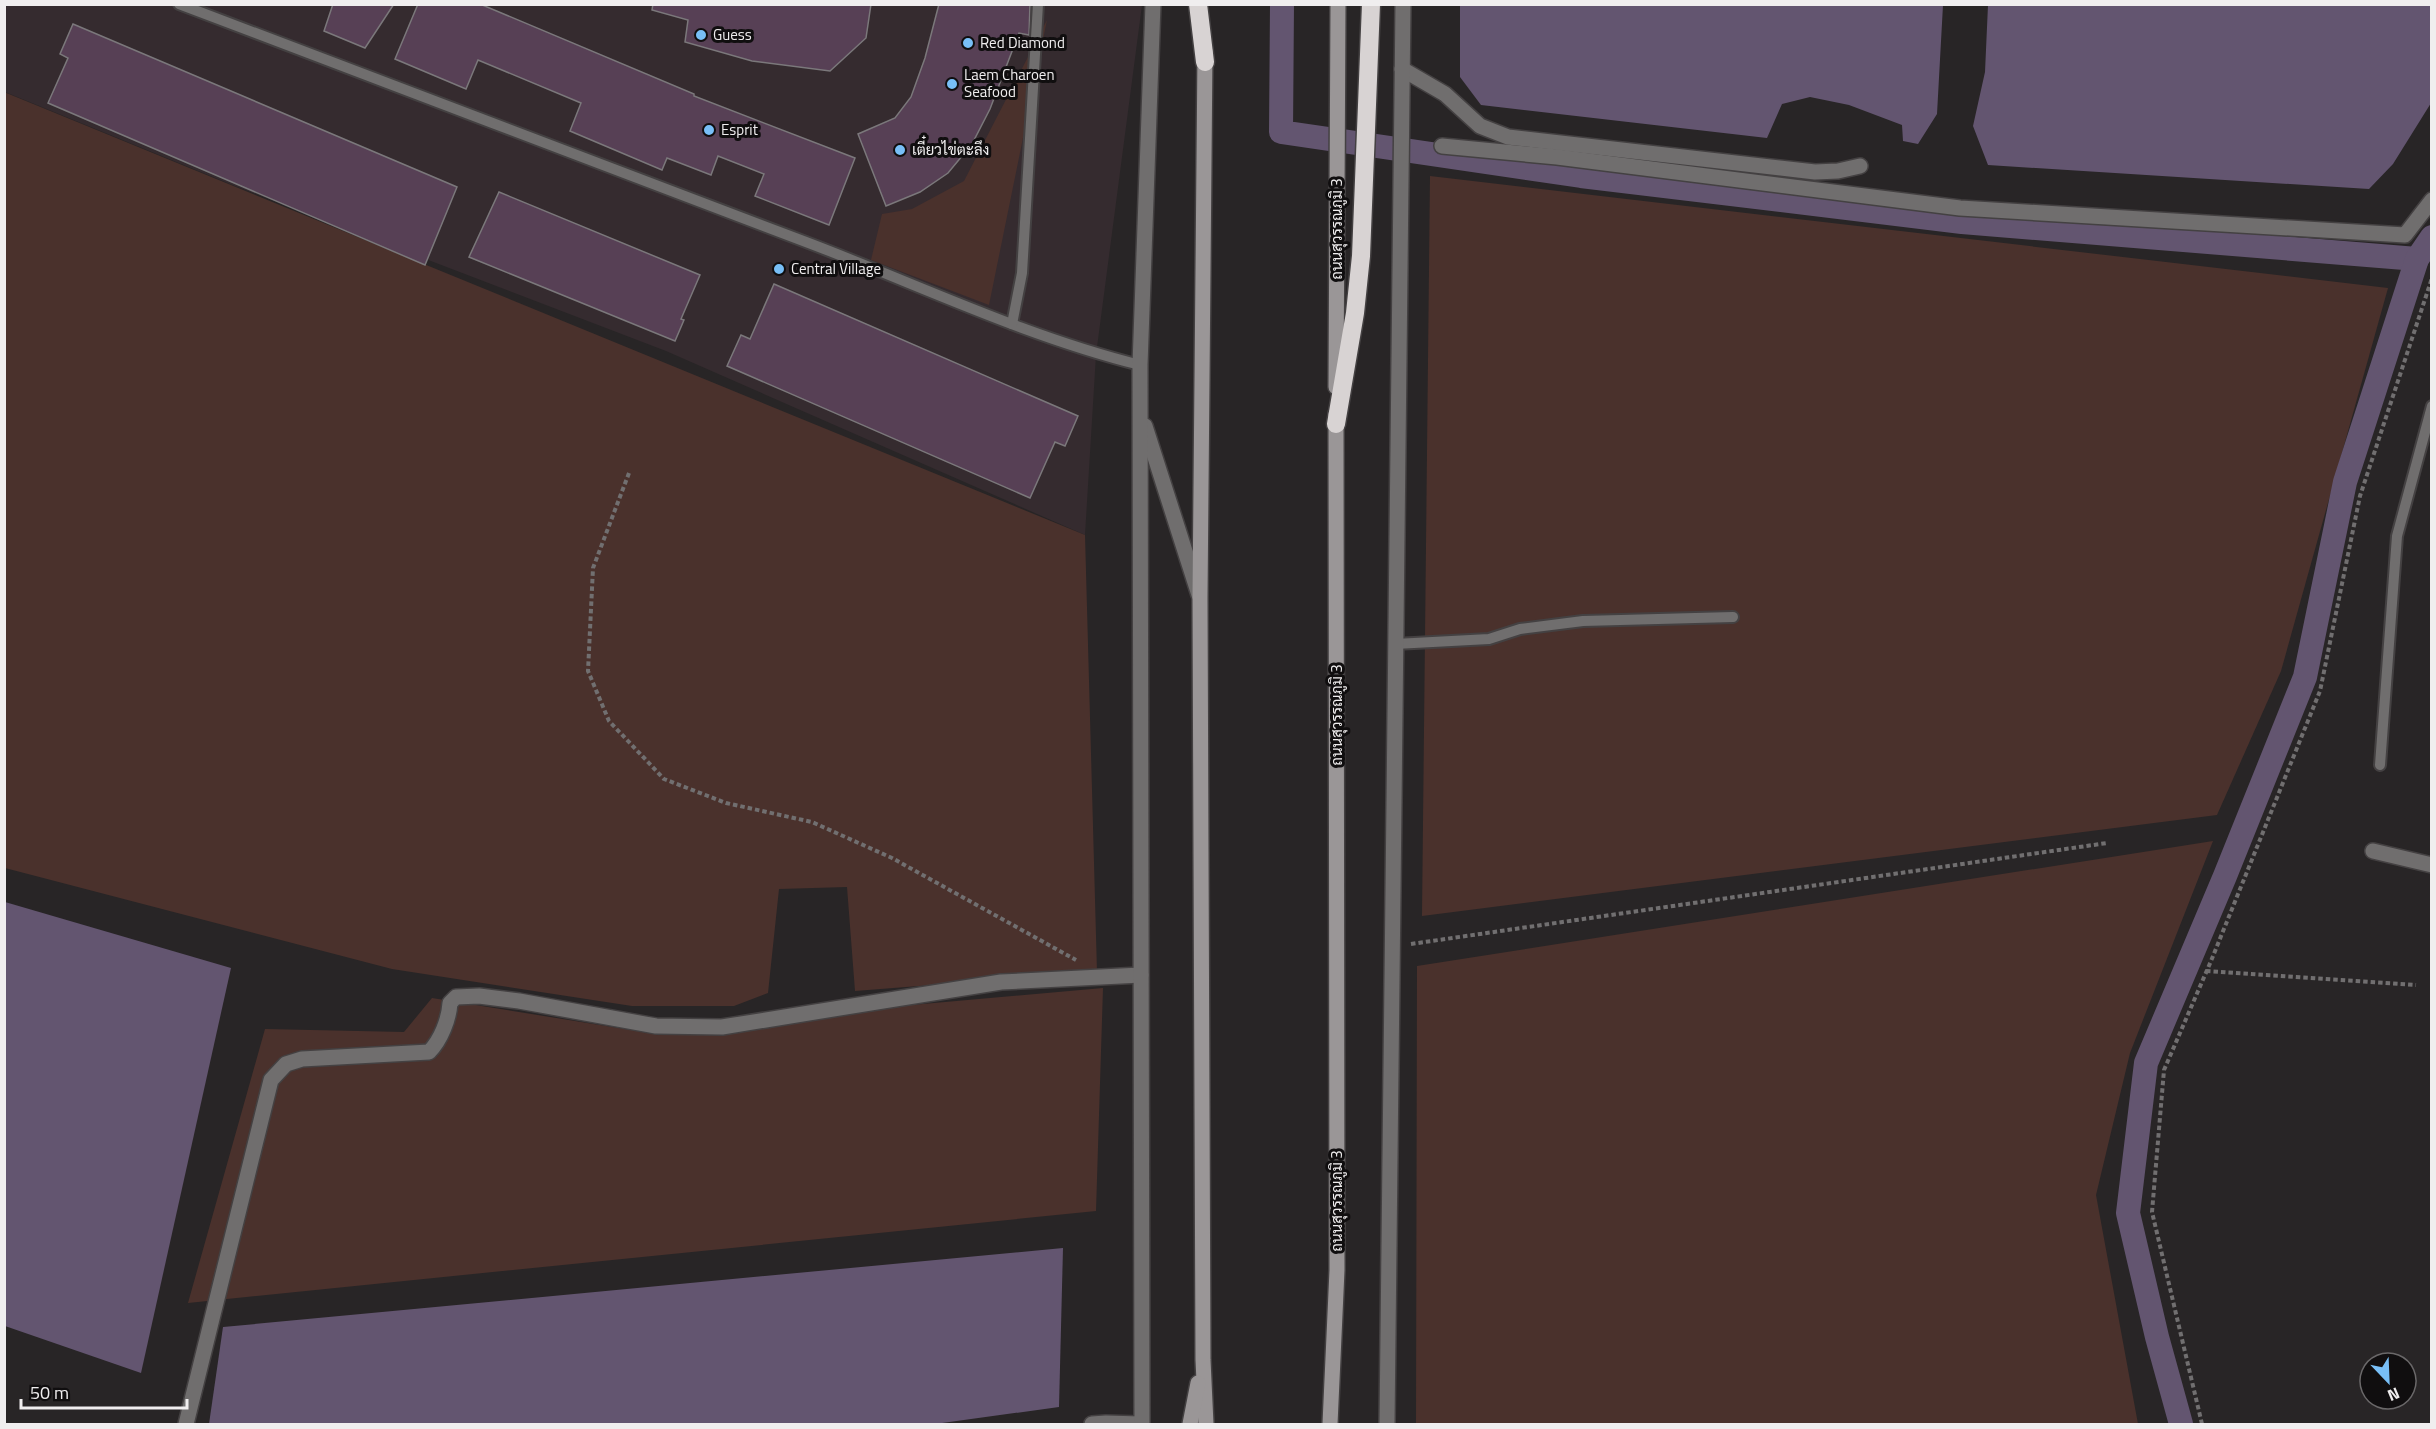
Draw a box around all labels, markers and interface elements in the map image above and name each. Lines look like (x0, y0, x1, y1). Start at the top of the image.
place label: Guess (713, 23, 752, 46)
marker: Guess (694, 28, 708, 42)
place label: Red Diamond (980, 31, 1065, 54)
marker: Red Diamond (961, 36, 975, 50)
place label: Laem Charoen Seafood (964, 63, 1054, 103)
marker: Laem Charoen Seafood (945, 77, 959, 91)
place label: Esprit (721, 118, 759, 141)
marker: Esprit (702, 123, 716, 137)
place label: เตี๋ยวไข่ตะลึง (912, 135, 989, 161)
marker: เตี๋ยวไข่ตะลึง (893, 143, 907, 157)
street label: ถนนสุวรรณภูมิ 3 (1325, 178, 1348, 280)
place label: Central Village (791, 257, 881, 280)
marker: Central Village (772, 262, 786, 276)
street label: ถนนสุวรรณภูมิ 3 (1325, 664, 1348, 766)
street label: ถนนสุวรรณภูมิ 3 (1325, 1150, 1348, 1252)
north arrow (2358, 1351, 2418, 1411)
scale bar (21, 1372, 188, 1410)
text: 50 m (30, 1379, 69, 1406)
text: N (2384, 1382, 2404, 1408)

